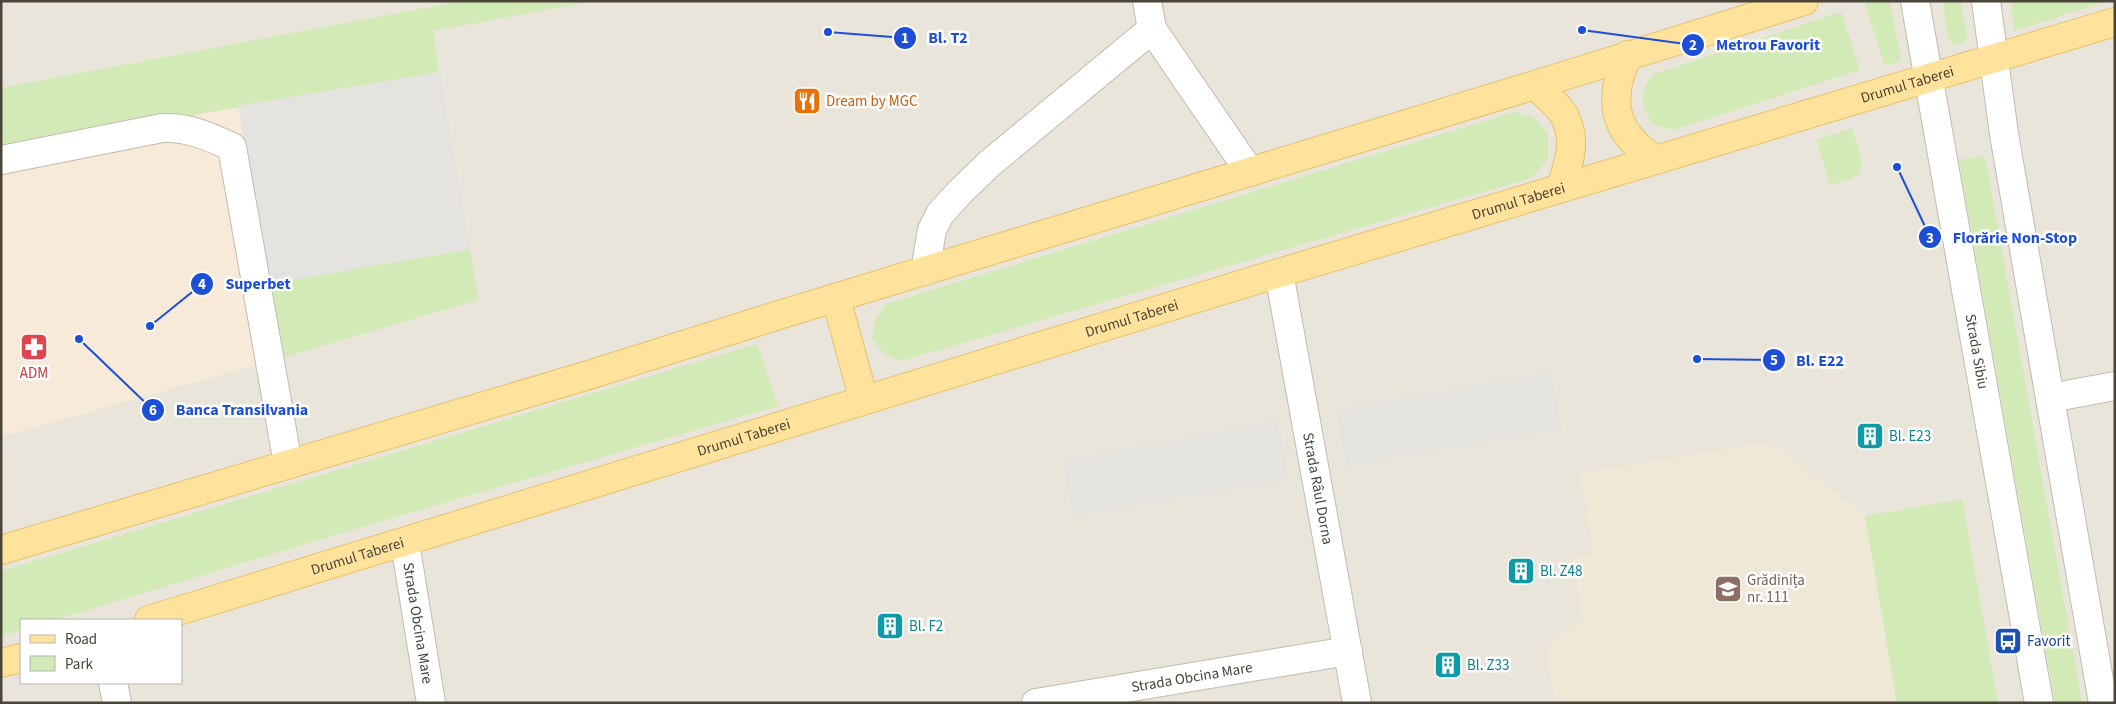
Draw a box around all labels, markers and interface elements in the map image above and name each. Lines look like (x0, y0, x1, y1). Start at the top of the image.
callout: Bl. T2 (893, 22, 977, 53)
text: Bl. T2 (928, 27, 968, 49)
text: 1 (901, 28, 909, 49)
callout: Metrou Favorit (1681, 29, 1830, 60)
text: Metrou Favorit (1716, 34, 1820, 56)
text: 2 (1689, 35, 1697, 56)
street label: Drumul Taberei (1858, 60, 1956, 108)
restaurant icon: Dream by MGC (792, 86, 822, 116)
place label: Dream by MGC (826, 91, 918, 112)
street label: Drumul Taberei (1469, 177, 1568, 225)
callout: Florărie Non-Stop (1918, 222, 2087, 253)
text: Florărie Non-Stop (1953, 227, 2077, 249)
text: 3 (1926, 228, 1934, 249)
callout: Superbet (190, 268, 300, 299)
text: Superbet (225, 273, 291, 295)
text: 4 (198, 274, 206, 295)
street label: Drumul Taberei (1082, 294, 1181, 342)
street label: Strada Sibiu (1960, 312, 1994, 391)
pharmacy icon: ADM (19, 332, 49, 362)
callout: Bl. E22 (1761, 344, 1854, 375)
text: 5 (1770, 350, 1778, 371)
text: Bl. E22 (1796, 350, 1844, 372)
place label: ADM (20, 363, 48, 384)
callout: Banca Transilvania (141, 394, 318, 425)
text: Banca Transilvania (176, 399, 308, 421)
text: 6 (149, 400, 157, 421)
street label: Drumul Taberei (694, 413, 793, 462)
building icon: Bl. E23 (1855, 421, 1885, 451)
place label: Bl. E23 (1889, 426, 1931, 447)
street label: Strada Râul Dorna (1298, 431, 1339, 546)
street label: Drumul Taberei (308, 532, 407, 580)
building icon: Bl. Z48 (1506, 556, 1536, 586)
street label: Strada Obcina Mare (398, 561, 438, 685)
place label: Bl. Z48 (1540, 561, 1582, 582)
place label: Grădinița nr. 111 (1747, 570, 1805, 608)
school or university icon: Grădinița nr. 111 (1713, 574, 1743, 604)
building icon: Bl. F2 (875, 611, 905, 641)
place label: Bl. F2 (909, 616, 943, 637)
legend (20, 619, 182, 684)
bus stop icon: Favorit (1993, 626, 2023, 656)
text: Road (65, 629, 97, 650)
place label: Favorit (2027, 631, 2071, 652)
building icon: Bl. Z33 (1433, 650, 1463, 680)
text: Park (65, 654, 94, 675)
place label: Bl. Z33 (1467, 655, 1509, 676)
street label: Strada Obcina Mare (1130, 657, 1254, 697)

